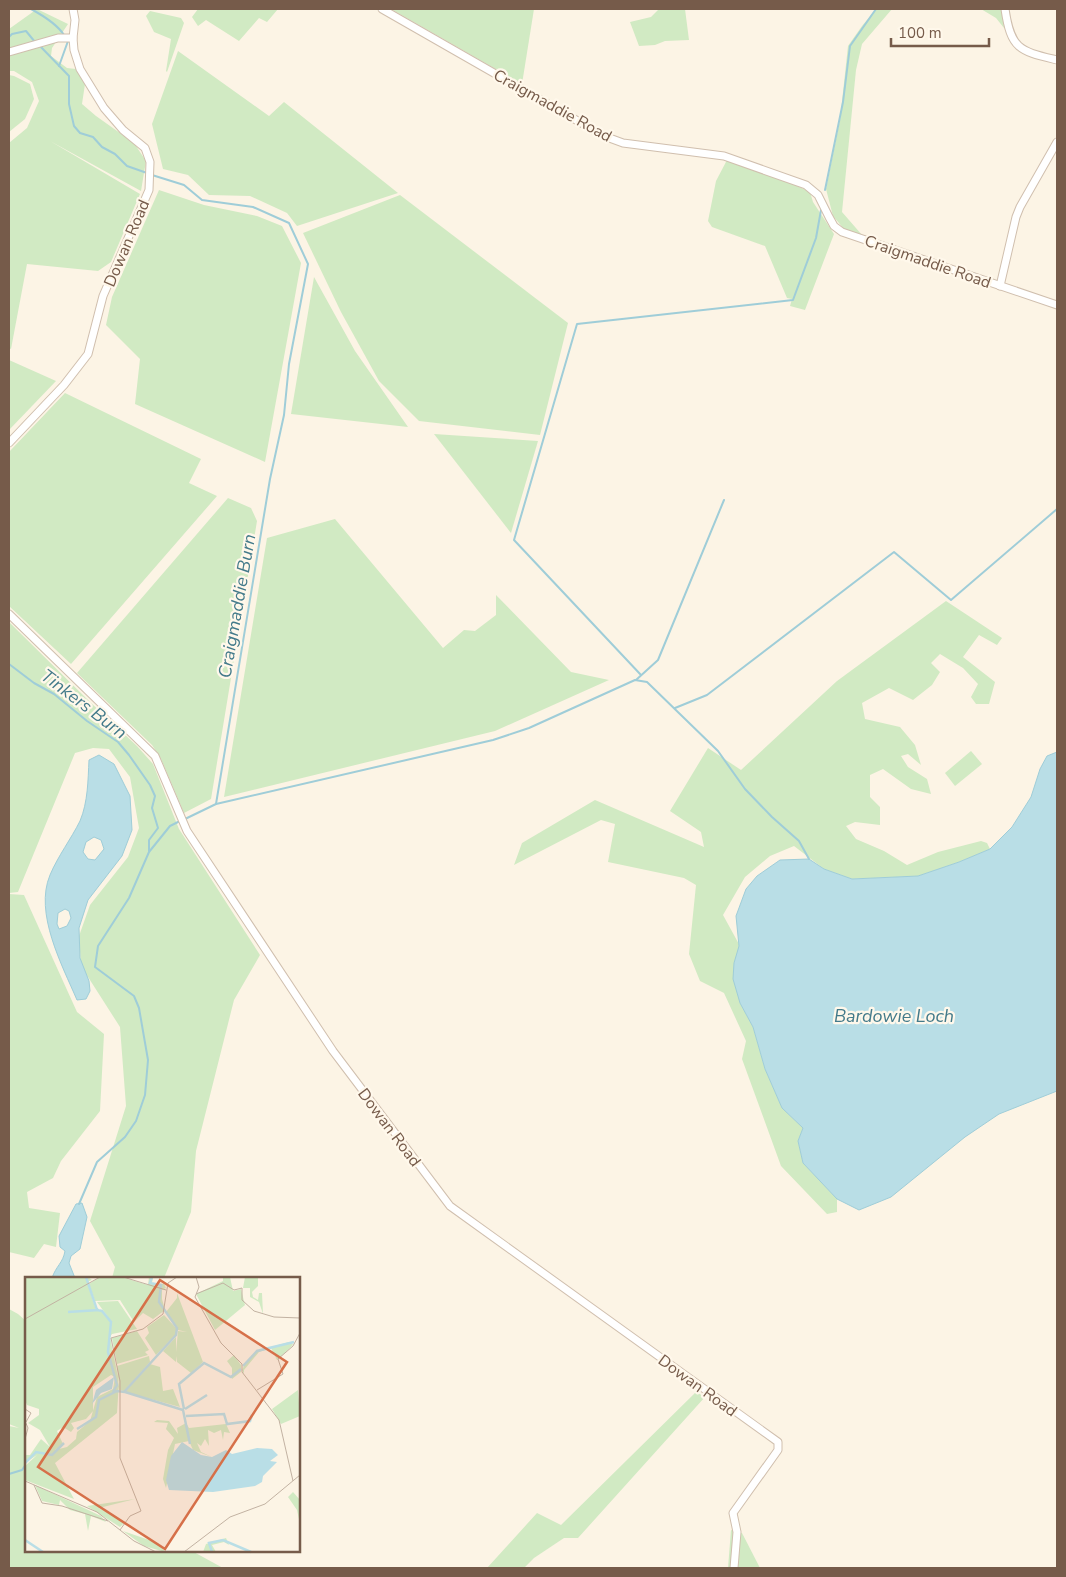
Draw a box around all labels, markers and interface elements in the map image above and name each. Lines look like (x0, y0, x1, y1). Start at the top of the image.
scale bar (891, 15, 988, 47)
text: 100 m (898, 23, 942, 43)
street label: Craigmaddie Road (489, 64, 616, 148)
street label: Dowan Road (99, 196, 155, 290)
street label: Craigmaddie Road (862, 230, 994, 294)
water label: Craigmaddie Burn (213, 532, 261, 680)
water label: Tinkers Burn (36, 664, 132, 744)
water label: Bardowie Loch (834, 1004, 954, 1028)
street label: Dowan Road (352, 1084, 426, 1171)
inset map (25, 1277, 300, 1552)
street label: Dowan Road (653, 1350, 741, 1422)

